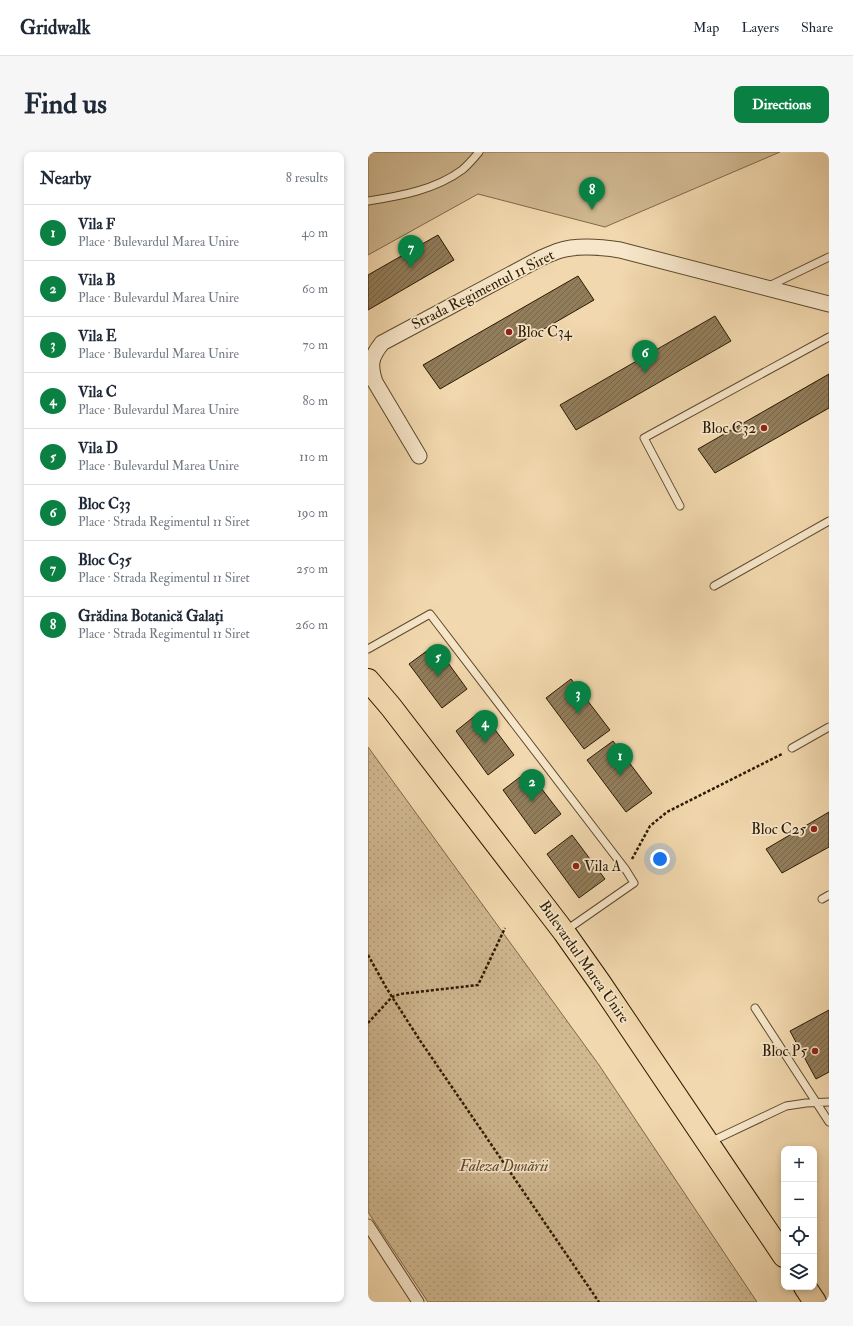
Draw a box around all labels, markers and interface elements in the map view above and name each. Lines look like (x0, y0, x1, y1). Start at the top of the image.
text: Gridwalk (20, 16, 91, 40)
text: Map (693, 19, 719, 36)
text: Layers (741, 19, 779, 36)
text: Share (801, 19, 833, 36)
button: Directions (734, 86, 829, 123)
text: Find us (24, 87, 107, 122)
text: Nearby (40, 168, 91, 189)
text: 8 results (286, 170, 328, 186)
pin: 8 (579, 177, 605, 210)
text: Vila F (78, 215, 115, 234)
text: 1 (51, 225, 55, 241)
text: 40 m (302, 225, 328, 241)
text: Place · Bulevardul Marea Unire (78, 234, 239, 250)
pin: 7 (398, 235, 424, 268)
street label: Strada Regimentul 11 Siret (408, 246, 558, 334)
text: Vila B (78, 271, 116, 290)
text: 2 (50, 281, 56, 297)
text: 60 m (302, 281, 328, 297)
text: Place · Bulevardul Marea Unire (78, 290, 239, 306)
place label: Bloc C34 (517, 323, 573, 342)
text: Vila E (78, 327, 117, 346)
marker: Bloc C34 (504, 327, 514, 337)
text: 3 (51, 337, 56, 353)
text: 70 m (303, 337, 328, 353)
pin: 6 (632, 340, 658, 373)
text: Place · Bulevardul Marea Unire (78, 346, 239, 362)
text: Vila C (78, 383, 117, 402)
text: 4 (49, 393, 57, 409)
text: 80 m (302, 393, 328, 409)
text: Place · Bulevardul Marea Unire (78, 402, 239, 418)
place label: Bloc C32 (702, 419, 756, 438)
marker: Bloc C32 (759, 423, 769, 433)
text: Vila D (78, 439, 118, 458)
text: 5 (50, 449, 56, 465)
text: 110 m (299, 449, 328, 465)
text: Place · Bulevardul Marea Unire (78, 458, 239, 474)
text: Bloc C33 (78, 495, 130, 514)
text: 6 (50, 505, 56, 521)
text: 190 m (297, 505, 328, 521)
text: Place · Strada Regimentul 11 Siret (78, 514, 250, 530)
text: Bloc C35 (78, 551, 131, 570)
text: 7 (50, 561, 56, 577)
text: 250 m (296, 561, 328, 577)
text: Place · Strada Regimentul 11 Siret (78, 570, 250, 586)
text: Grădina Botanică Galați (78, 607, 224, 626)
text: 8 (50, 617, 56, 633)
text: 260 m (295, 617, 328, 633)
text: Place · Strada Regimentul 11 Siret (78, 626, 250, 642)
pin: 5 (425, 644, 451, 677)
pin: 3 (565, 681, 591, 714)
pin: 4 (472, 710, 498, 743)
pin: 1 (607, 743, 633, 776)
pin: 2 (519, 769, 545, 802)
place label: Bloc C25 (751, 820, 806, 839)
marker: Bloc C25 (809, 824, 819, 834)
your location (650, 849, 670, 869)
place label: Vila A (584, 857, 622, 876)
marker: Vila A (571, 861, 581, 871)
street label: Bulevardul Marea Unire (535, 897, 633, 1027)
place label: Bloc P5 (762, 1042, 807, 1061)
marker: Bloc P5 (810, 1046, 820, 1056)
map controls (781, 1146, 817, 1290)
button: + (781, 1146, 817, 1182)
park label: Faleza Dunării (459, 1157, 548, 1176)
button: − (781, 1182, 817, 1218)
button: locate (781, 1218, 817, 1254)
button: layers (781, 1254, 817, 1290)

